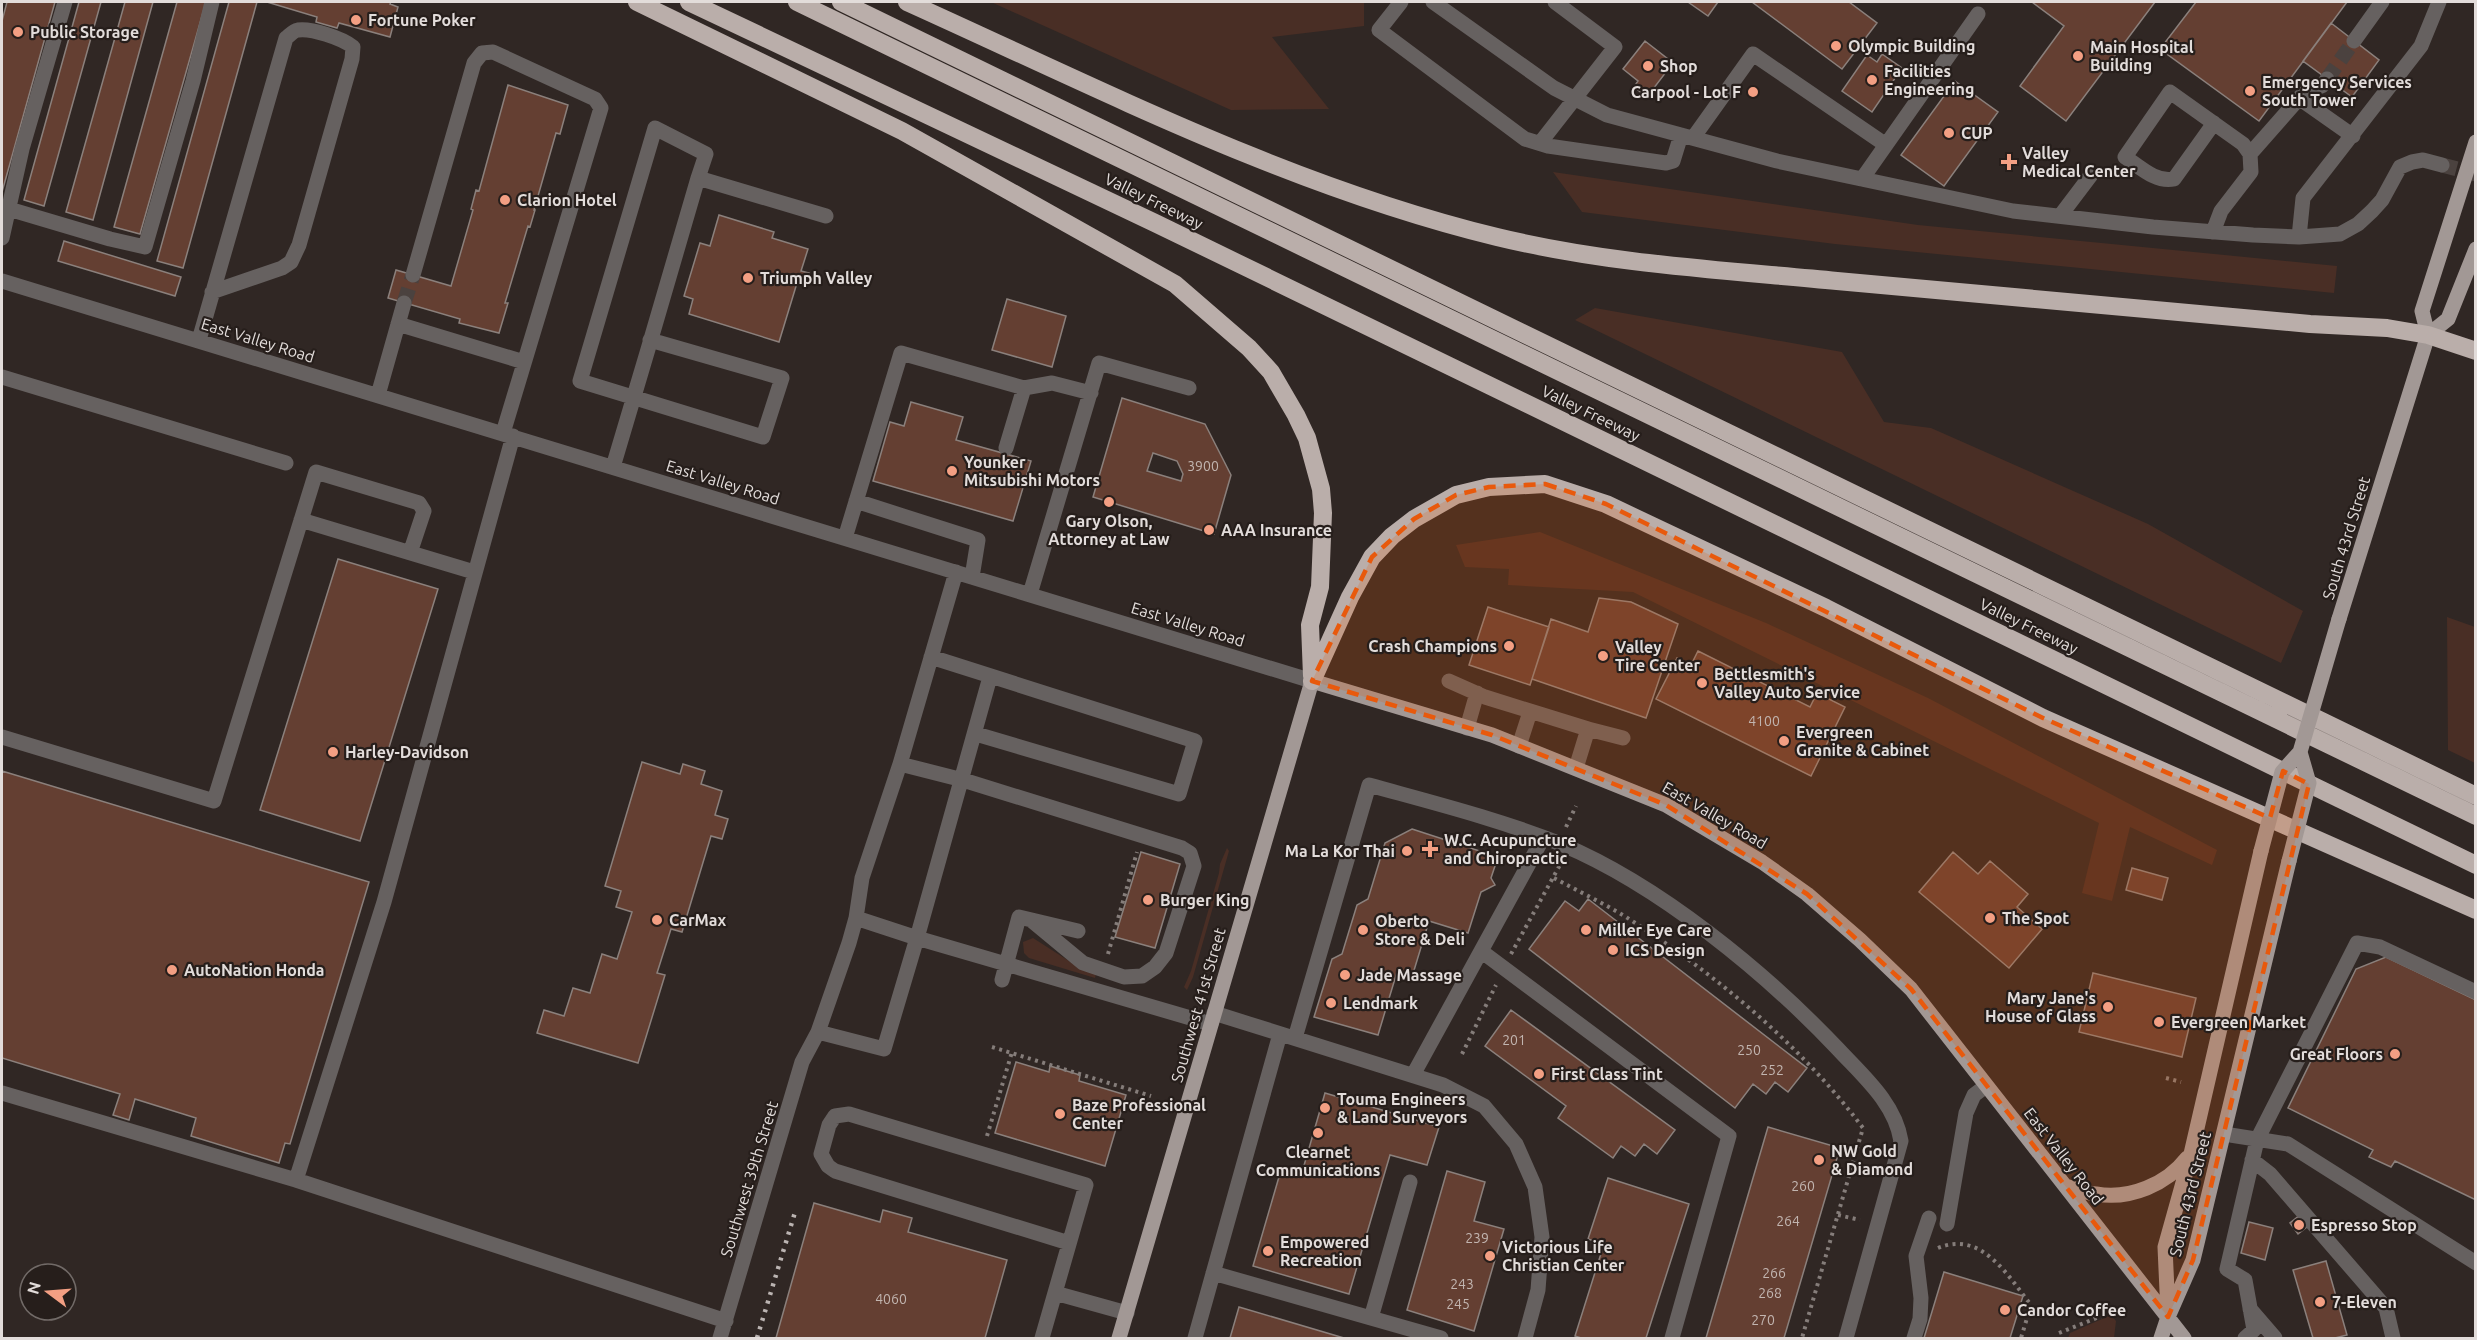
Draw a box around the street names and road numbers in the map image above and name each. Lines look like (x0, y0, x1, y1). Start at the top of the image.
street label: Valley Freeway (1102, 169, 1206, 233)
street label: East Valley Road (199, 314, 317, 366)
street label: Valley Freeway (1539, 381, 1643, 445)
street label: East Valley Road (664, 456, 782, 508)
street label: South 43rd Street (2319, 474, 2373, 602)
street label: Valley Freeway (1977, 594, 2081, 658)
street label: East Valley Road (1129, 598, 1247, 650)
street label: East Valley Road (1660, 778, 1770, 852)
street label: Southwest 41st Street (1167, 925, 1229, 1084)
street label: Southwest 39th Street (717, 1098, 782, 1259)
street label: East Valley Road (2021, 1104, 2107, 1208)
street label: South 43rd Street (2166, 1129, 2214, 1258)

